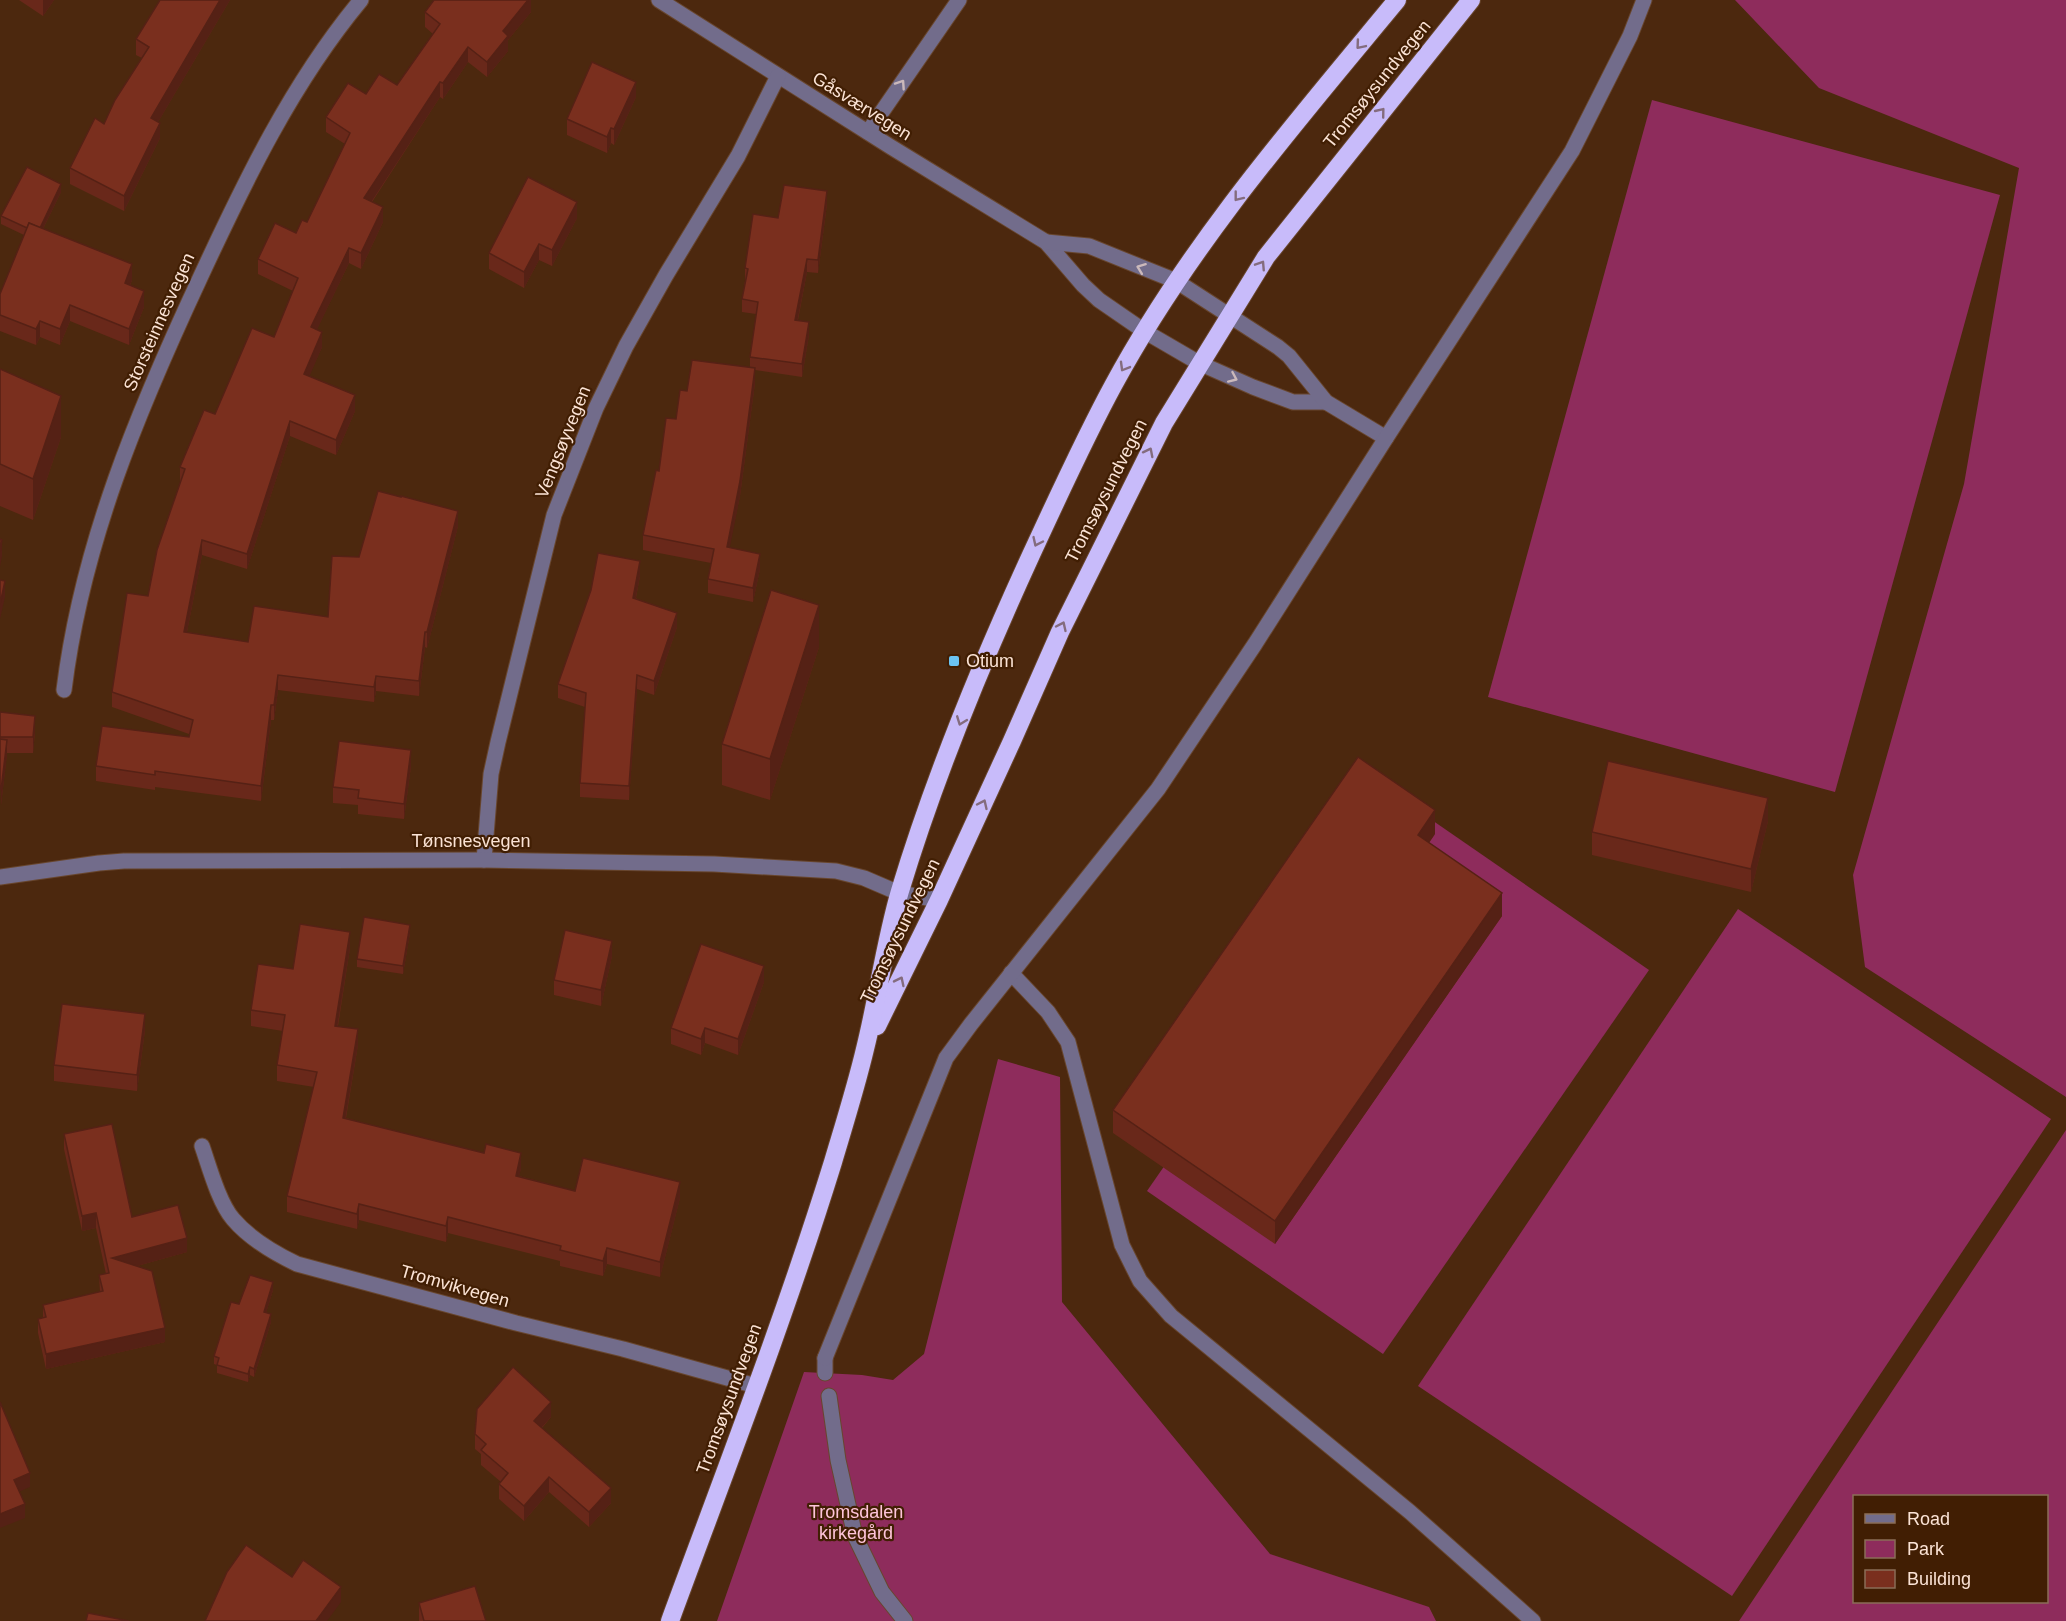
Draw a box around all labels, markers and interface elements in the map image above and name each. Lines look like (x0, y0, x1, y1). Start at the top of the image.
street label: Tromsøysundvegen (1319, 16, 1435, 152)
one-way arrow (1356, 38, 1367, 49)
street label: Gåsværvegen (809, 68, 915, 144)
one-way arrow (894, 80, 905, 91)
one-way arrow (1374, 107, 1385, 118)
one-way arrow (1235, 191, 1246, 202)
street label: Storsteinnesvegen (120, 250, 198, 394)
one-way arrow (1253, 261, 1265, 271)
one-way arrow (1136, 262, 1146, 275)
one-way arrow (1119, 361, 1131, 371)
one-way arrow (1226, 371, 1237, 383)
street label: Vengsøyvegen (531, 383, 595, 501)
street label: Tromsøysundvegen (1061, 416, 1151, 566)
one-way arrow (1142, 447, 1153, 458)
one-way arrow (1033, 535, 1045, 546)
one-way arrow (1055, 622, 1067, 633)
place label: Otium (966, 651, 1014, 671)
marker: Otium (947, 654, 961, 668)
one-way arrow (955, 715, 968, 726)
one-way arrow (976, 800, 988, 811)
street label: Tønsnesvegen (411, 831, 531, 851)
street label: Tromsøysundvegen (856, 855, 944, 1007)
one-way arrow (892, 976, 904, 987)
street label: Tromvikvegen (398, 1261, 512, 1311)
street label: Tromsøysundvegen (693, 1321, 765, 1477)
legend (1853, 1495, 2048, 1603)
park label: Tromsdalen kirkegård (809, 1502, 903, 1543)
text: Road (1907, 1509, 1950, 1529)
text: Park (1907, 1539, 1945, 1559)
text: Building (1907, 1569, 1971, 1589)

